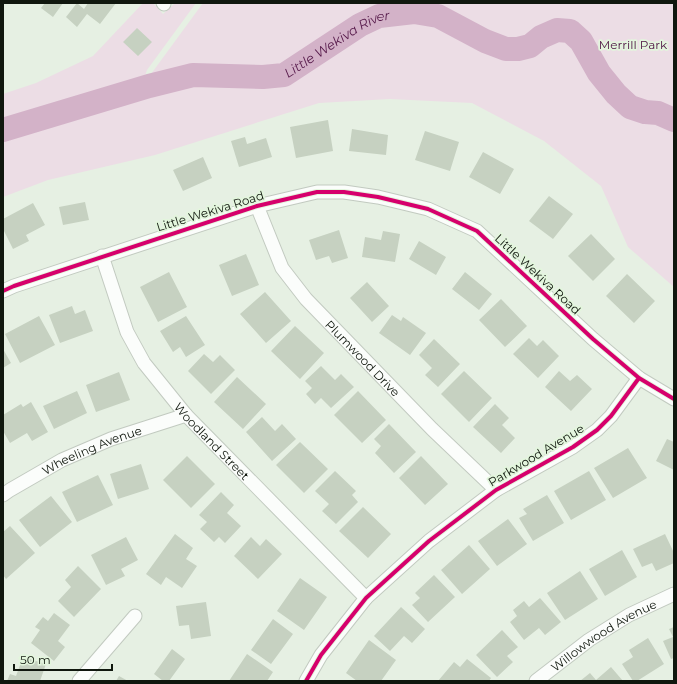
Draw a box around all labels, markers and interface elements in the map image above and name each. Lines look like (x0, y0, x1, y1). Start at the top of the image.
water label: Little Wekiva River (281, 7, 391, 81)
park label: Merrill Park (599, 37, 668, 52)
street label: Little Wekiva Road (154, 188, 266, 234)
street label: Little Wekiva Road (492, 230, 584, 318)
street label: Plumwood Drive (323, 316, 403, 399)
street label: Woodland Street (171, 399, 253, 483)
street label: Parkwood Avenue (485, 420, 587, 490)
street label: Wheeling Avenue (39, 422, 143, 478)
street label: Willowwood Avenue (548, 596, 659, 674)
scale bar (14, 646, 112, 672)
text: 50 m (20, 652, 51, 667)

